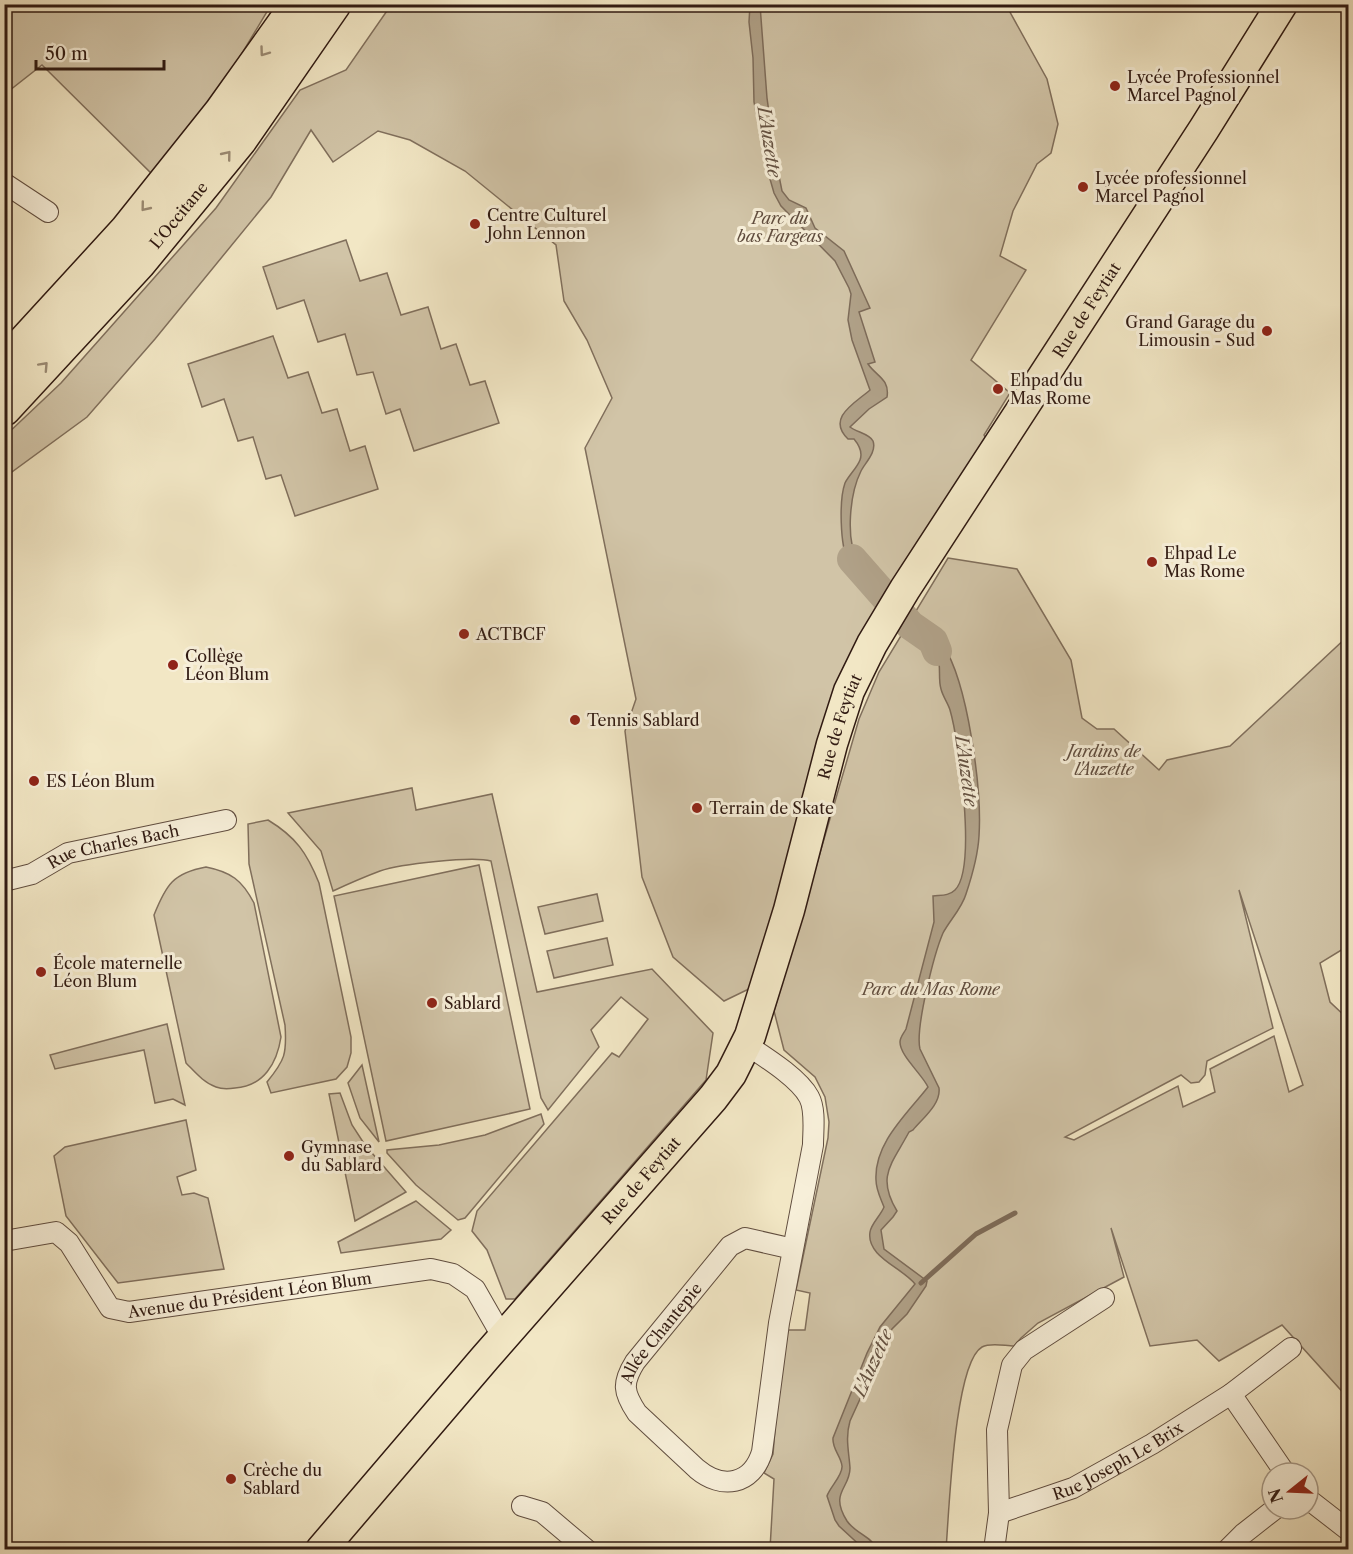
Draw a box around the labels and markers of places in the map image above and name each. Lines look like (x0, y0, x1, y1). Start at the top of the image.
place label: Lycée Professionnel Marcel Pagnol (1127, 67, 1280, 105)
marker: Lycée Professionnel Marcel Pagnol (1108, 79, 1122, 93)
place label: Lycée professionnel Marcel Pagnol (1095, 168, 1247, 206)
marker: Lycée professionnel Marcel Pagnol (1076, 180, 1090, 194)
place label: Centre Culturel John Lennon (484, 205, 607, 243)
marker: Centre Culturel John Lennon (468, 217, 482, 231)
place label: Grand Garage du Limousin - Sud (1125, 312, 1255, 350)
marker: Grand Garage du Limousin - Sud (1260, 324, 1274, 338)
place label: Ehpad du Mas Rome (1010, 370, 1091, 408)
marker: Ehpad du Mas Rome (991, 382, 1005, 396)
place label: Ehpad Le Mas Rome (1164, 543, 1245, 581)
marker: Ehpad Le Mas Rome (1145, 555, 1159, 569)
place label: ACTBCF (475, 624, 546, 644)
marker: ACTBCF (457, 627, 471, 641)
place label: Collège Léon Blum (185, 646, 269, 684)
marker: Collège Léon Blum (166, 658, 180, 672)
place label: Tennis Sablard (587, 710, 700, 730)
marker: Tennis Sablard (568, 713, 582, 727)
place label: ES Léon Blum (46, 771, 155, 791)
marker: ES Léon Blum (27, 774, 41, 788)
place label: Terrain de Skate (709, 798, 834, 818)
marker: Terrain de Skate (690, 801, 704, 815)
place label: École maternelle Léon Blum (53, 953, 182, 991)
marker: École maternelle Léon Blum (34, 965, 48, 979)
place label: Sablard (444, 993, 501, 1013)
marker: Sablard (425, 996, 439, 1010)
place label: Gymnase du Sablard (301, 1137, 382, 1175)
marker: Gymnase du Sablard (282, 1149, 296, 1163)
place label: Crèche du Sablard (243, 1460, 322, 1498)
marker: Crèche du Sablard (224, 1472, 238, 1486)

